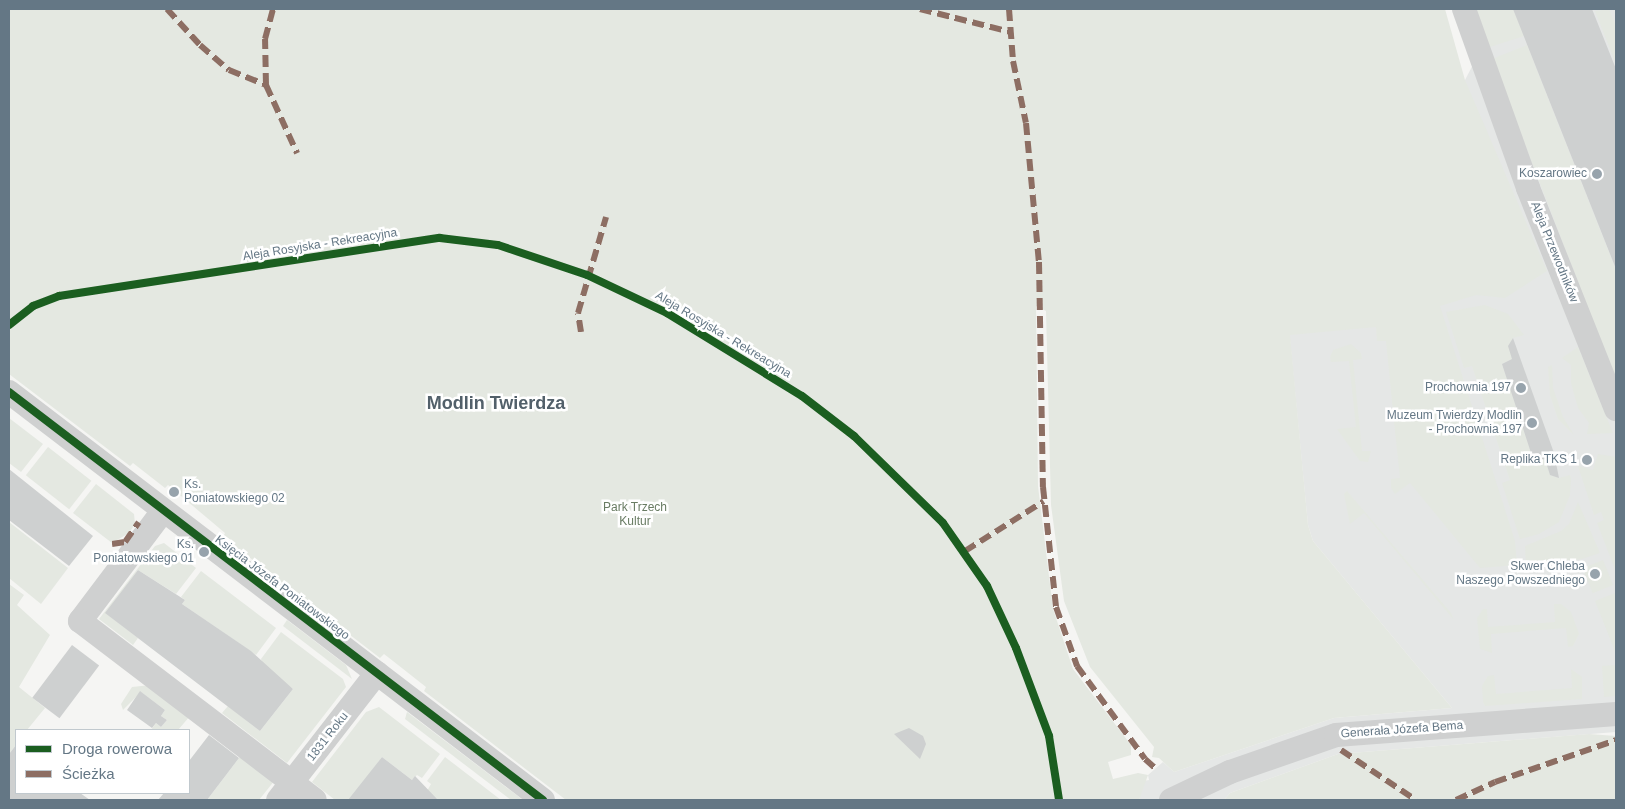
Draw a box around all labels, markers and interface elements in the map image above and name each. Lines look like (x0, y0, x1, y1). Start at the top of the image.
place label: Koszarowiec (1519, 167, 1587, 181)
marker: Koszarowiec (1591, 168, 1603, 180)
street label: Aleja Przewodników (1527, 200, 1581, 304)
street label: Aleja Rosyjska - Rekreacyjna (242, 226, 398, 264)
street label: Aleja Rosyjska - Rekreacyjna (652, 289, 794, 381)
place label: Prochownia 197 (1425, 381, 1511, 395)
marker: Prochownia 197 (1515, 382, 1527, 394)
district label: Modlin Twierdza (427, 392, 565, 414)
place label: Muzeum Twierdzy Modlin - Prochownia 197 (1387, 409, 1522, 437)
marker: Muzeum Twierdzy Modlin - Prochownia 197 (1526, 417, 1538, 429)
place label: Replika TKS 1 (1500, 453, 1577, 467)
marker: Replika TKS 1 (1581, 454, 1593, 466)
place label: Ks. Poniatowskiego 02 (184, 478, 285, 506)
marker: Ks. Poniatowskiego 02 (168, 486, 180, 498)
park label: Park Trzech Kultur (603, 501, 667, 529)
street label: Księcia Józefa Poniatowskiego (212, 533, 352, 643)
place label: Ks. Poniatowskiego 01 (93, 538, 194, 566)
marker: Ks. Poniatowskiego 01 (198, 546, 210, 558)
place label: Skwer Chleba Naszego Powszedniego (1456, 560, 1585, 588)
marker: Skwer Chleba Naszego Powszedniego (1589, 568, 1601, 580)
street label: 1831 Roku (304, 710, 352, 764)
street label: Generała Józefa Bema (1340, 719, 1464, 741)
legend (15, 729, 190, 794)
text: Droga rowerowa (62, 740, 172, 757)
text: Ścieżka (62, 765, 115, 782)

